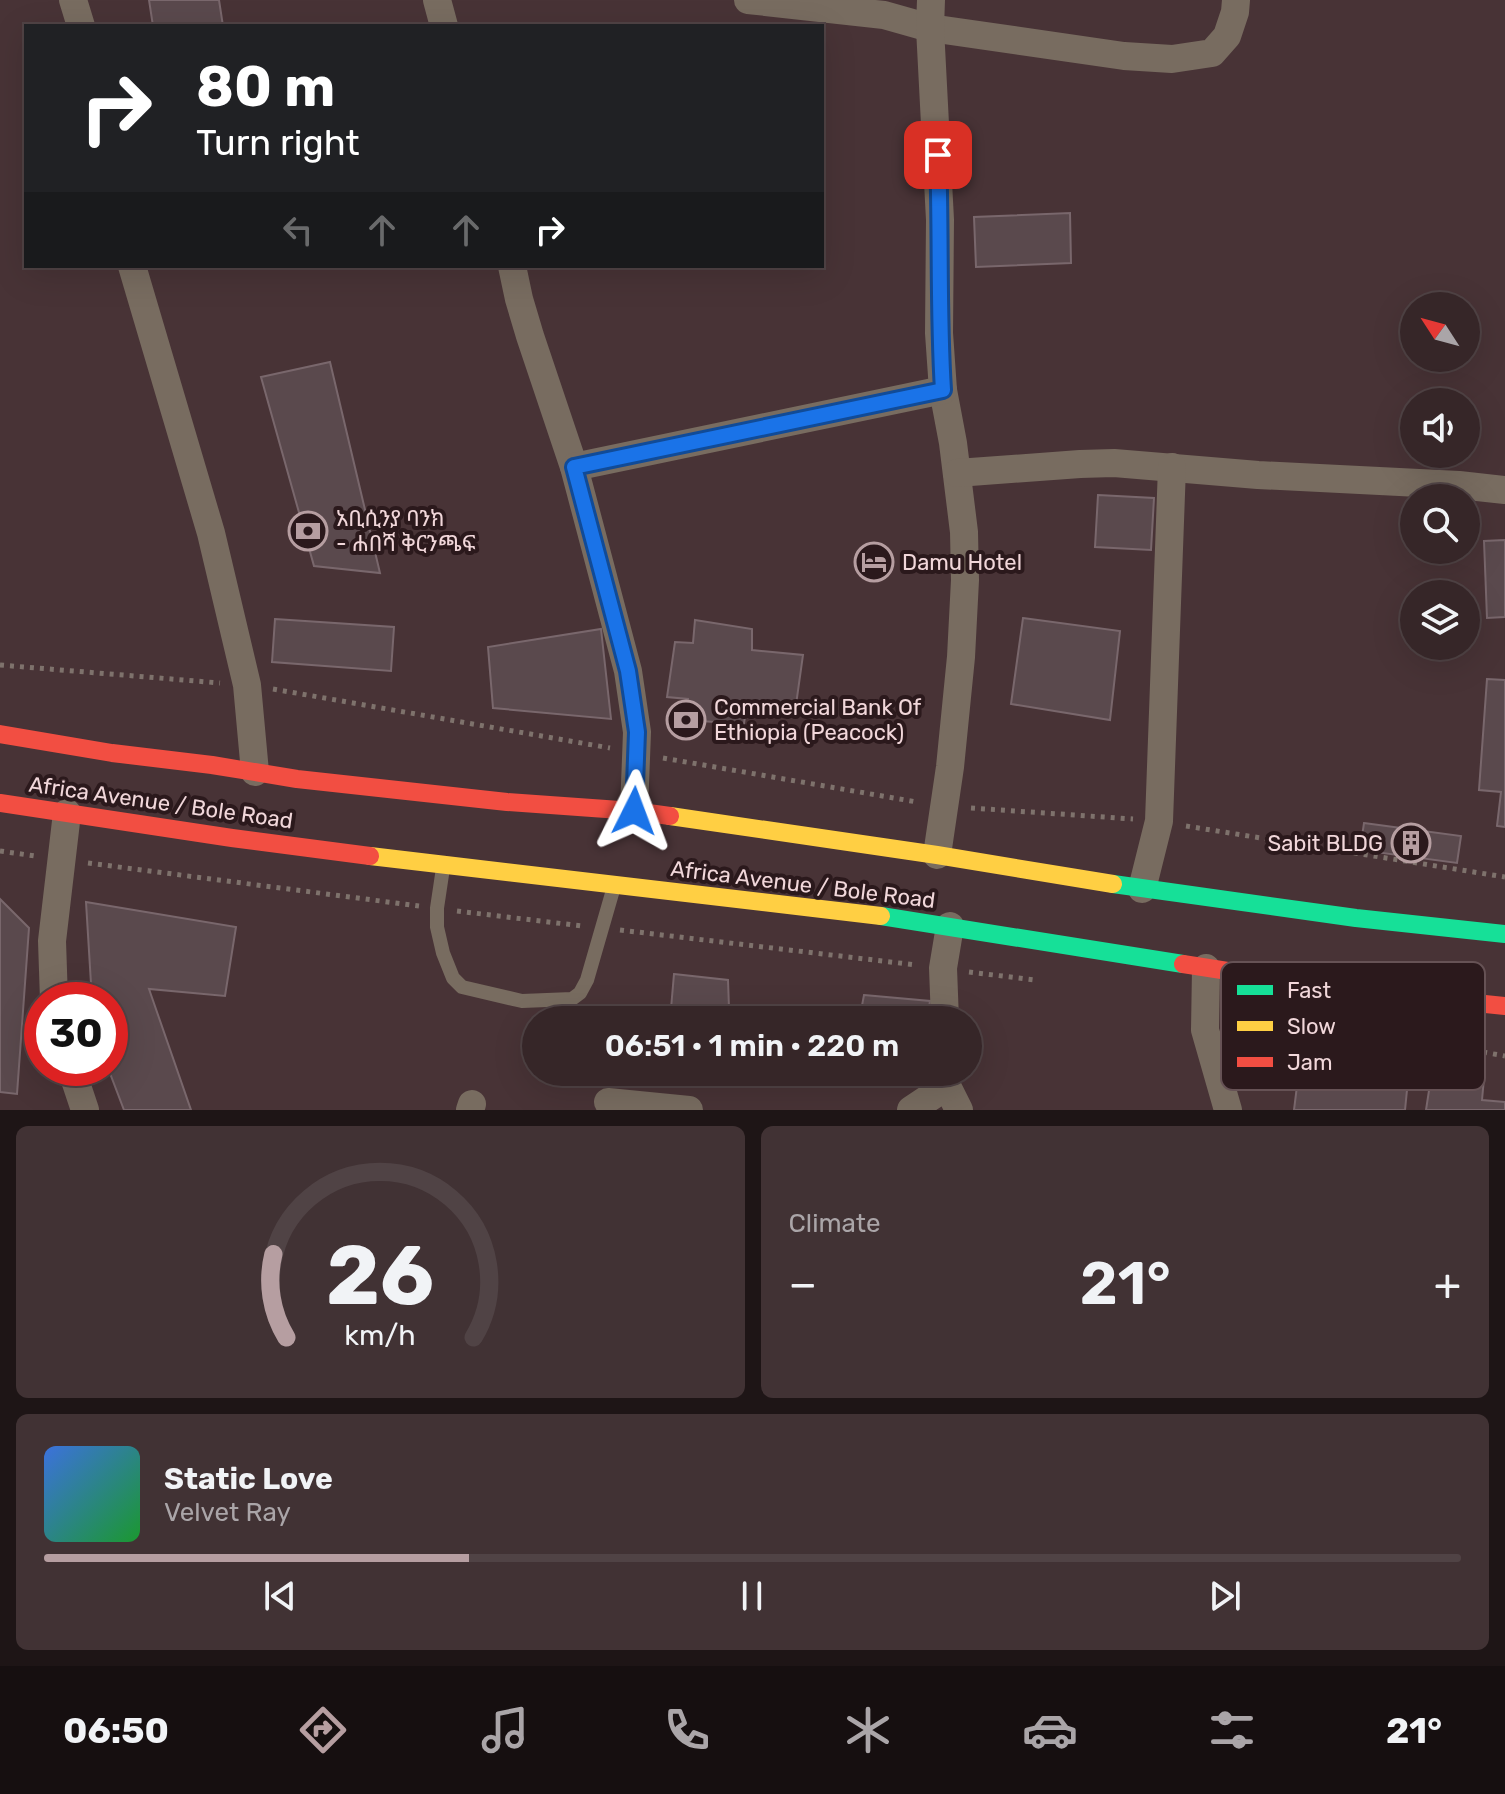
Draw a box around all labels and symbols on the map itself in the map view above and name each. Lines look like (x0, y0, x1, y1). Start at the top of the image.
pin (904, 121, 972, 189)
north arrow (1400, 292, 1480, 372)
place label: አቢሲንያ ባንክ - ሐበሻ ቅርንጫፍ (336, 505, 476, 557)
bank icon: አቢሲንያ ባንክ - ሐበሻ ቅርንጫፍ (287, 510, 329, 552)
hotel icon: Damu Hotel (853, 541, 895, 583)
place label: Damu Hotel (902, 549, 1022, 576)
place label: Commercial Bank Of Ethiopia (Peacock) (714, 694, 922, 746)
bank icon: Commercial Bank Of Ethiopia (Peacock) (665, 699, 707, 741)
position arrow (592, 769, 676, 853)
street label: Africa Avenue / Bole Road (27, 771, 295, 834)
building icon: Sabit BLDG (1390, 822, 1432, 864)
place label: Sabit BLDG (1268, 830, 1383, 857)
street label: Africa Avenue / Bole Road (669, 855, 937, 914)
legend (1221, 962, 1485, 1090)
text: Fast (1287, 977, 1332, 1004)
speed limit sign: 30 (24, 982, 128, 1086)
text: Slow (1287, 1013, 1336, 1040)
text: Jam (1287, 1049, 1333, 1076)

